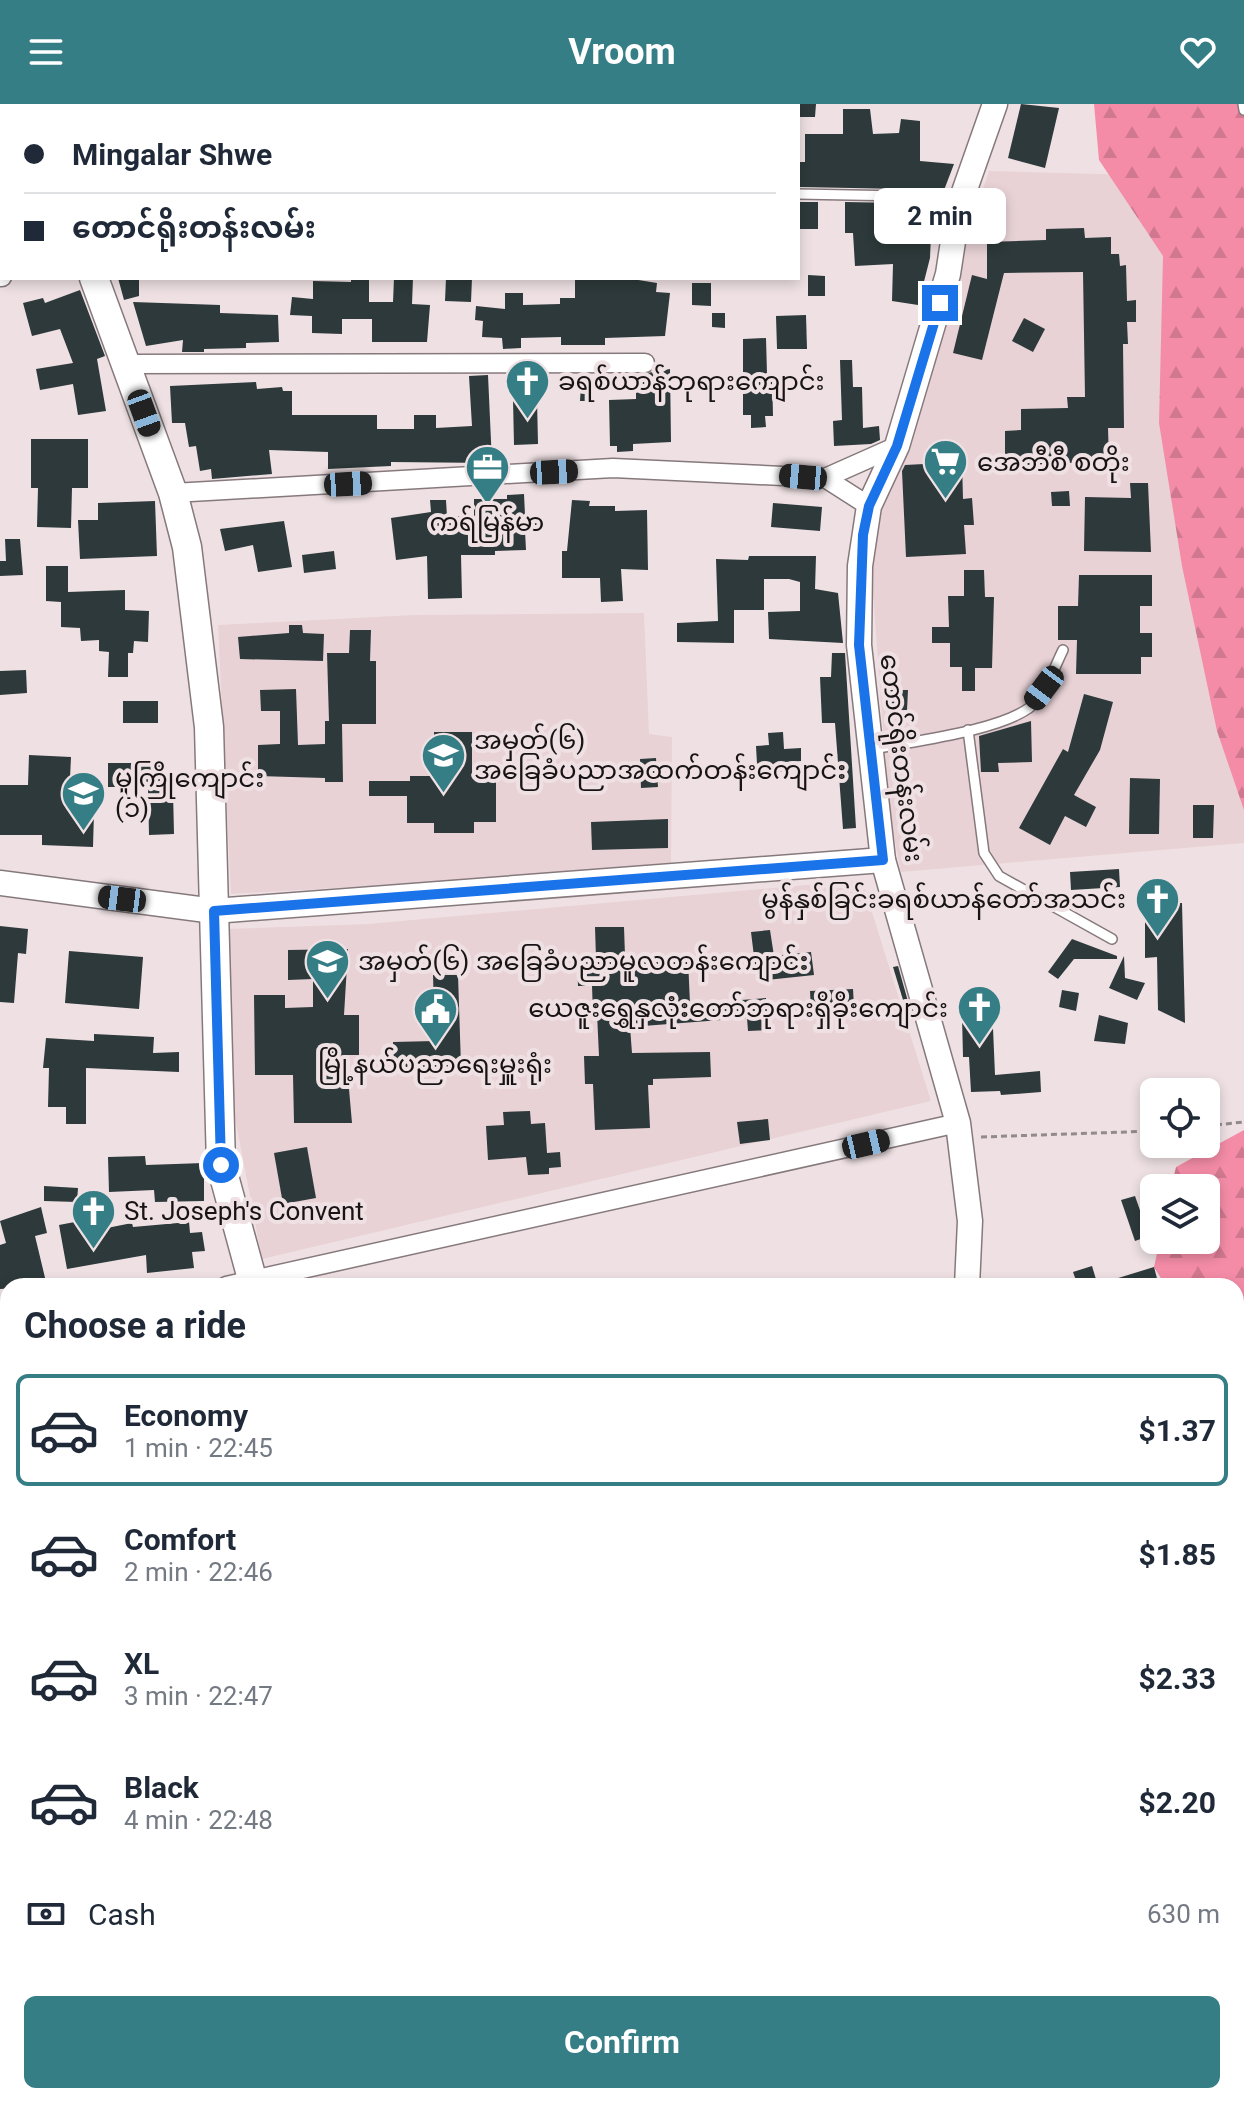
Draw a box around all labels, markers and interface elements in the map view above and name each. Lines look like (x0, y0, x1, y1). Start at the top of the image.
icon: menu (24, 30, 68, 74)
icon: heart (1176, 30, 1220, 74)
text: Vroom (568, 31, 676, 73)
text: Mingalar Shwe (72, 137, 272, 172)
callout: 2 min (874, 187, 1006, 243)
text: 2 min (907, 201, 973, 231)
text: တောင်ရိုးတန်းလမ်း (72, 210, 316, 245)
route end (922, 285, 958, 321)
church icon: ခရစ်ယာန်ဘုရားကျောင်း (503, 357, 551, 420)
place label: ခရစ်ယာန်ဘုရားကျောင်း (558, 364, 825, 402)
car (125, 386, 163, 440)
supermarket icon: အေဘီစီ စတိုး (922, 438, 970, 501)
office icon: ကရ်မြန်မာ (463, 443, 511, 506)
place label: အေဘီစီ စတိုး (977, 445, 1130, 483)
car (529, 459, 579, 485)
car (778, 463, 828, 491)
car (323, 471, 373, 497)
place label: ကရ်မြန်မာ (430, 505, 544, 543)
street label: တောင်ရိုးတန်းလမ်း (868, 652, 932, 865)
car (1020, 662, 1068, 714)
place label: အမှတ်(၆) အခြေခံပညာအထက်တန်းကျောင်း (474, 723, 846, 791)
school or university icon: အမှတ်(၆) အခြေခံပညာအထက်တန်းကျောင်း (419, 731, 467, 794)
place label: မူကြိုကျောင်း (၁) (115, 761, 264, 823)
school or university icon: မူကြိုကျောင်း (၁) (60, 769, 108, 832)
church icon: မွန်နှစ်ခြင်းခရစ်ယာန်တော်အသင်း (1133, 875, 1181, 938)
place label: မွန်နှစ်ခြင်းခရစ်ယာန်တော်အသင်း (761, 882, 1126, 920)
car (97, 884, 147, 914)
school or university icon: အမှတ်(၆) အခြေခံပညာမူလတန်းကျောင်း (303, 937, 351, 1000)
place label: အမှတ်(၆) အခြေခံပညာမူလတန်းကျောင်း (358, 944, 808, 982)
church icon: ယေဇူးရွှေနှလုံးတော်ဘုရားရှိခိုးကျောင်း (955, 984, 1003, 1047)
public building icon: မြို့နယ်ပညာရေးမှူးရုံး (411, 985, 459, 1048)
place label: ယေဇူးရွှေနှလုံးတော်ဘုရားရှိခိုးကျောင်း (528, 991, 948, 1029)
place label: မြို့နယ်ပညာရေးမှူးရုံး (318, 1047, 552, 1085)
map controls (1140, 1078, 1220, 1254)
button: locate (1140, 1078, 1220, 1158)
car (840, 1127, 892, 1161)
route start (203, 1147, 239, 1183)
button: layers (1140, 1174, 1220, 1254)
church icon: St. Joseph's Convent (69, 1187, 117, 1250)
place label: St. Joseph's Convent (124, 1196, 364, 1226)
text: Choose a ride (24, 1305, 246, 1347)
icon: car (28, 1394, 100, 1466)
text: Economy (124, 1398, 248, 1433)
text: $1.37 (1138, 1413, 1216, 1448)
text: 1 min · 22:45 (124, 1433, 273, 1463)
icon: car (28, 1518, 100, 1590)
text: Comfort (124, 1522, 236, 1557)
text: $1.85 (1138, 1537, 1216, 1572)
text: 2 min · 22:46 (124, 1557, 273, 1587)
icon: car (28, 1642, 100, 1714)
text: XL (124, 1646, 159, 1681)
text: $2.33 (1138, 1661, 1216, 1696)
text: 3 min · 22:47 (124, 1681, 273, 1711)
icon: car (28, 1766, 100, 1838)
text: Black (124, 1770, 199, 1805)
text: $2.20 (1138, 1785, 1216, 1820)
text: 4 min · 22:48 (124, 1805, 273, 1835)
icon: cash (24, 1892, 68, 1936)
text: Cash (88, 1897, 156, 1932)
text: 630 m (1147, 1899, 1220, 1929)
button: Confirm (24, 1996, 1220, 2088)

